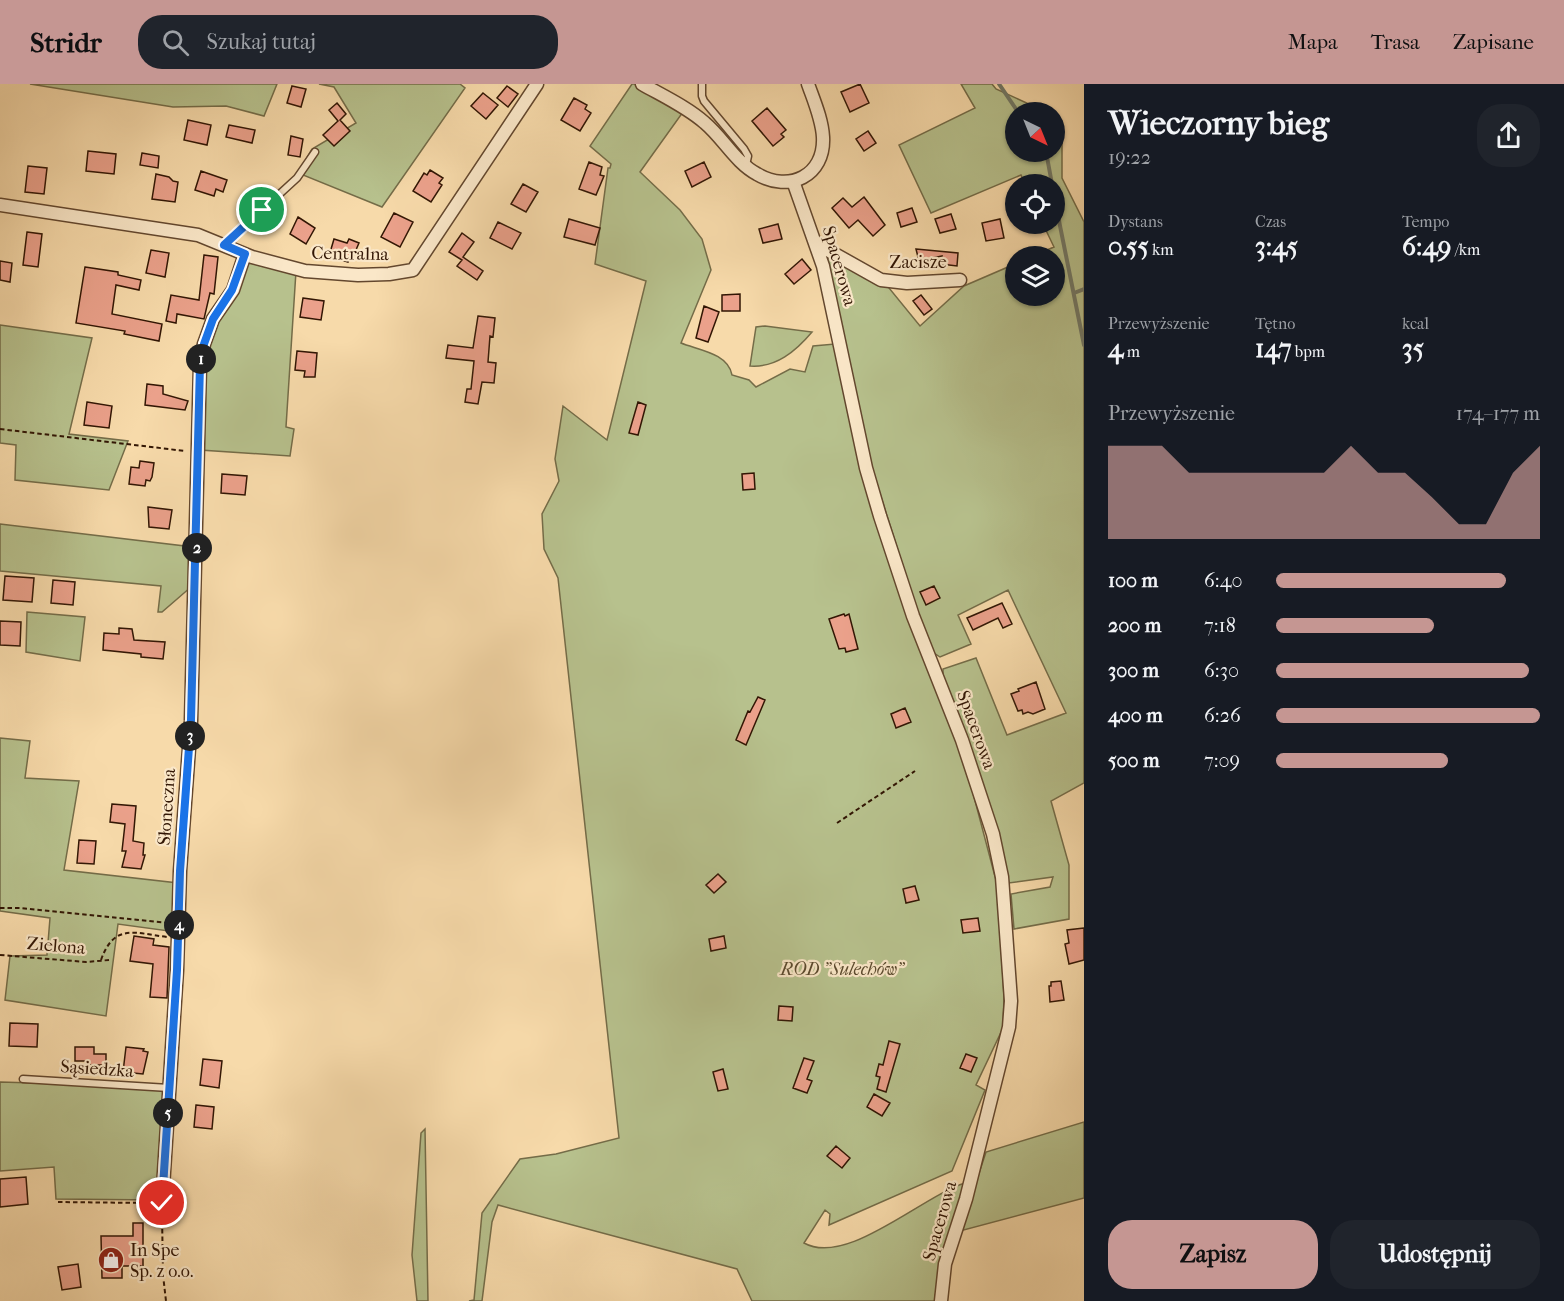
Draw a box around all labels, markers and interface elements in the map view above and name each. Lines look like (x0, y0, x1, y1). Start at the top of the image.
search box (138, 15, 558, 69)
text: Stridr (30, 26, 102, 59)
icon: search (159, 26, 192, 59)
text: Szukaj tutaj (207, 29, 316, 55)
text: Mapa (1288, 30, 1338, 54)
text: Trasa (1371, 30, 1420, 54)
text: Zapisane (1453, 30, 1534, 54)
north arrow (1005, 102, 1065, 162)
map controls (1005, 102, 1065, 306)
text: Wieczorny bieg (1108, 104, 1329, 143)
button: share (1477, 104, 1540, 167)
text: 19:22 (1108, 146, 1151, 169)
button: locate (1005, 174, 1065, 234)
pin (236, 184, 287, 235)
icon: arrive (245, 193, 278, 226)
text: Dystans (1108, 212, 1163, 231)
text: Czas (1255, 212, 1286, 231)
text: Tempo (1402, 212, 1449, 231)
street label: Spacerowa (818, 224, 861, 309)
text: 0.55 (1108, 231, 1149, 262)
text: 3:45 (1255, 231, 1298, 262)
text: 6:49 (1402, 231, 1451, 262)
text: km (1149, 240, 1174, 259)
text: /km (1451, 240, 1480, 259)
street label: Centralna (311, 243, 390, 265)
button: layers (1005, 246, 1065, 306)
street label: Zacisze (889, 252, 947, 273)
text: Przewyższenie (1108, 314, 1210, 333)
text: Tętno (1255, 314, 1295, 333)
text: kcal (1402, 314, 1429, 333)
text: 4 (1108, 333, 1123, 364)
text: 147 (1255, 333, 1291, 364)
text: 35 (1402, 333, 1424, 364)
text: m (1123, 342, 1140, 361)
text: bpm (1291, 342, 1325, 361)
pin: 1 (186, 344, 216, 374)
text: 1 (198, 349, 204, 368)
text: Przewyższenie (1108, 402, 1235, 425)
text: 174–177 m (1456, 402, 1540, 425)
pin: 2 (182, 533, 212, 563)
text: 2 (193, 538, 201, 557)
text: 100 m (1108, 569, 1158, 592)
text: 6:40 (1204, 569, 1243, 592)
text: 200 m (1108, 614, 1161, 637)
text: 7:18 (1204, 614, 1236, 637)
text: 300 m (1108, 659, 1159, 682)
text: 6:30 (1204, 659, 1239, 682)
street label: Spacerowa (952, 688, 1000, 773)
text: 400 m (1108, 704, 1163, 727)
text: 6:26 (1204, 704, 1241, 727)
pin: 3 (175, 721, 205, 751)
text: 3 (187, 726, 193, 745)
text: 500 m (1108, 749, 1160, 772)
text: 7:09 (1204, 749, 1240, 772)
street label: Słoneczna (154, 767, 180, 846)
pin: 4 (164, 910, 194, 940)
text: 4 (174, 915, 184, 934)
street label: Zielona (26, 933, 87, 959)
park label: ROD "Sulechów" (779, 959, 906, 980)
street label: Sąsiedzka (60, 1056, 135, 1082)
pin: 5 (153, 1098, 183, 1128)
text: 5 (165, 1103, 171, 1122)
pin (136, 1177, 187, 1228)
street label: Spacerowa (919, 1178, 962, 1263)
icon: check (145, 1186, 178, 1219)
button: Zapisz (1108, 1220, 1318, 1289)
button: Udostępnij (1330, 1220, 1540, 1289)
place label: In Spe Sp. z o.o. (130, 1240, 193, 1282)
shop icon: In Spe Sp. z o.o. (96, 1245, 126, 1275)

